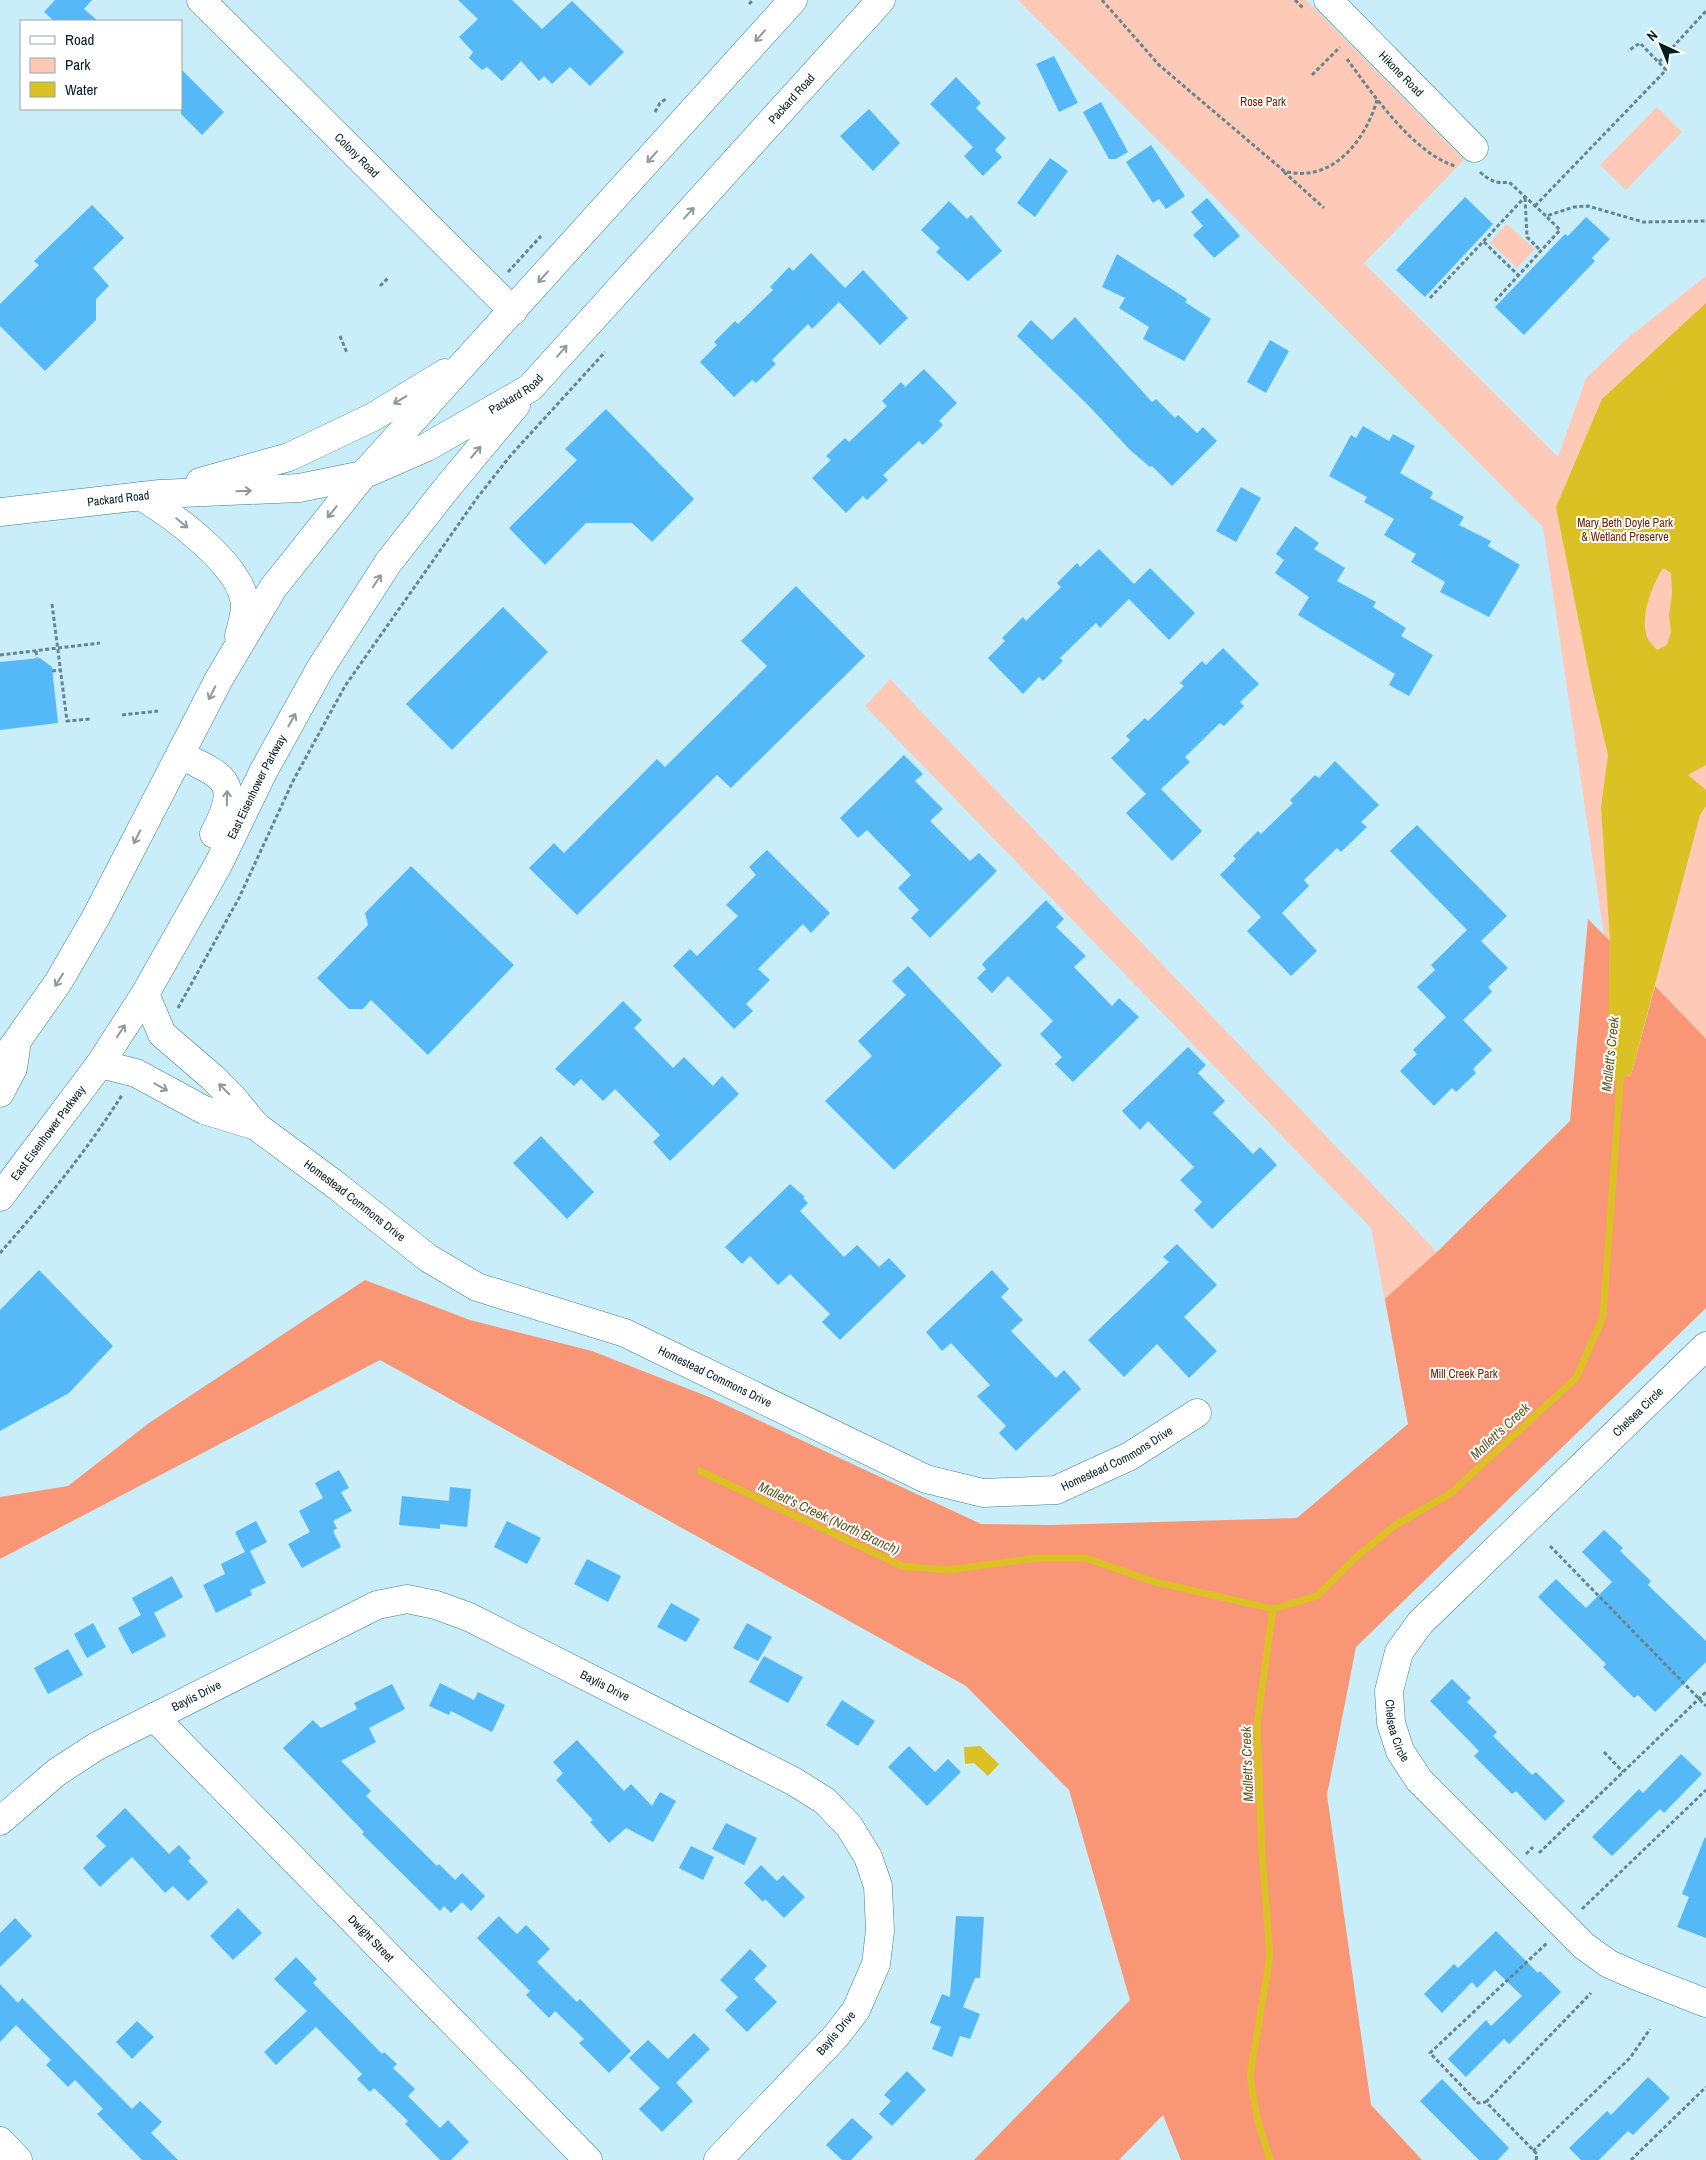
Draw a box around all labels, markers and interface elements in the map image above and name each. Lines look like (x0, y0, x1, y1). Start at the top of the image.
legend (20, 20, 182, 110)
north arrow (1636, 20, 1686, 70)
text: N (1643, 26, 1661, 45)
text: Road (65, 29, 94, 50)
one-way arrow (755, 30, 766, 43)
street label: Hikone Road (1375, 48, 1427, 100)
text: Park (65, 54, 91, 75)
street label: Packard Road (765, 70, 819, 127)
text: Water (65, 79, 97, 100)
park label: Rose Park (1240, 94, 1286, 110)
street label: Colony Road (331, 130, 383, 181)
one-way arrow (646, 150, 658, 163)
one-way arrow (683, 206, 695, 219)
one-way arrow (537, 271, 549, 284)
one-way arrow (557, 345, 568, 358)
street label: Packard Road (486, 371, 547, 418)
one-way arrow (394, 395, 408, 405)
one-way arrow (470, 446, 481, 459)
one-way arrow (236, 486, 252, 495)
street label: Packard Road (86, 487, 150, 510)
one-way arrow (327, 506, 338, 519)
park label: Mary Beth Doyle Park & Wetland Preserve (1577, 515, 1673, 545)
one-way arrow (175, 518, 188, 529)
one-way arrow (372, 575, 382, 589)
one-way arrow (207, 685, 216, 700)
one-way arrow (287, 712, 297, 727)
street label: East Eisenhower Parkway (224, 732, 290, 842)
one-way arrow (222, 790, 232, 806)
one-way arrow (132, 830, 142, 845)
one-way arrow (54, 973, 64, 987)
water label: Mallett's Creek (1597, 1014, 1623, 1093)
one-way arrow (117, 1024, 127, 1038)
street label: East Eisenhower Parkway (7, 1082, 89, 1184)
one-way arrow (154, 1082, 169, 1092)
one-way arrow (218, 1083, 230, 1096)
street label: Homestead Commons Drive (301, 1156, 409, 1245)
street label: Homestead Commons Drive (655, 1342, 774, 1411)
park label: Mill Creek Park (1430, 1366, 1498, 1382)
street label: Chelsea Circle (1609, 1384, 1667, 1440)
water label: Mallett's Creek (1466, 1398, 1535, 1463)
street label: Homestead Commons Drive (1058, 1423, 1176, 1495)
water label: Mallett's Creek (North Branch) (755, 1477, 903, 1559)
street label: Baylis Drive (578, 1667, 632, 1705)
street label: Baylis Drive (169, 1677, 224, 1715)
street label: Chelsea Circle (1382, 1699, 1413, 1765)
water label: Mallett's Creek (1237, 1725, 1257, 1802)
street label: Dwight Street (344, 1911, 398, 1966)
street label: Baylis Drive (813, 2008, 859, 2058)

